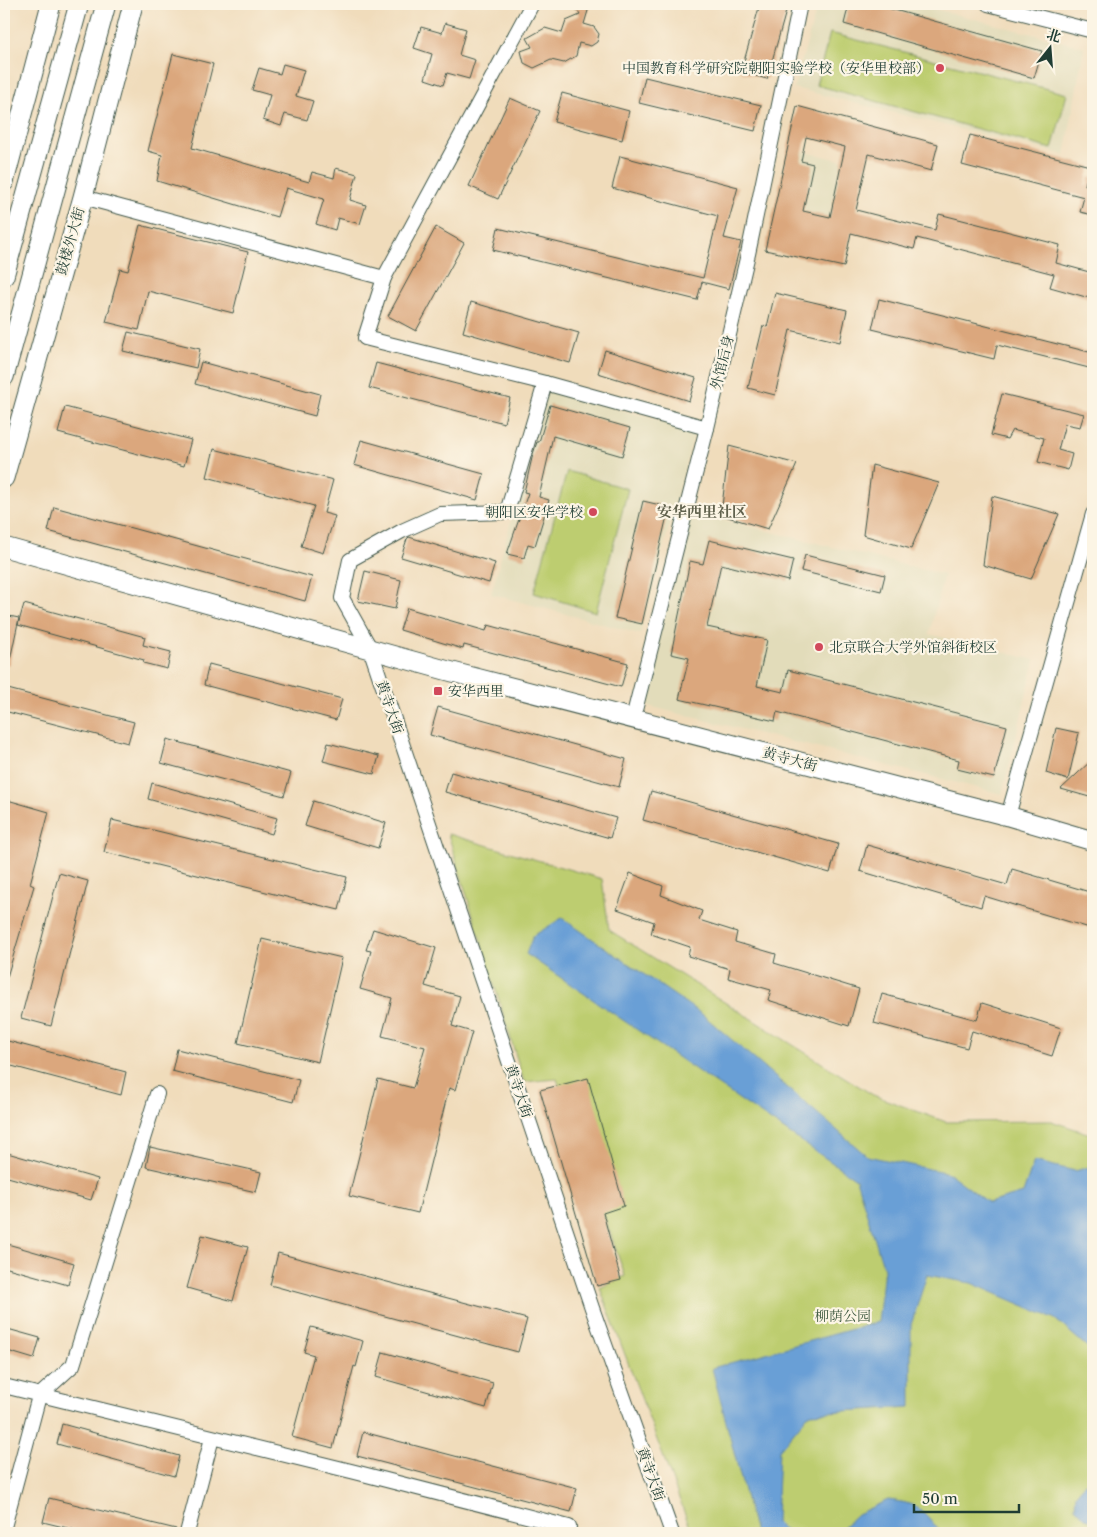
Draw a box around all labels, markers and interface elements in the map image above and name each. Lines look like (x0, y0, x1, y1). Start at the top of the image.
north arrow (1024, 22, 1074, 72)
text: 北 (1044, 25, 1063, 46)
place label: 中国教育科学研究院朝阳实验学校（安华里校部） (622, 59, 930, 77)
marker: 中国教育科学研究院朝阳实验学校（安华里校部） (934, 62, 946, 74)
street label: 鼓楼外大街 (52, 205, 88, 277)
street label: 外馆后身 (706, 333, 738, 391)
district label: 安华西里社区 (657, 502, 747, 521)
place label: 朝阳区安华学校 (485, 503, 583, 521)
marker: 朝阳区安华学校 (587, 506, 599, 518)
place label: 北京联合大学外馆斜街校区 (829, 638, 997, 656)
marker: 北京联合大学外馆斜街校区 (813, 641, 825, 653)
street label: 黄寺大街 (372, 678, 408, 736)
place label: 安华西里 (448, 682, 504, 700)
marker: 安华西里 (432, 685, 444, 697)
street label: 黄寺大街 (761, 743, 819, 775)
street label: 黄寺大街 (501, 1062, 537, 1120)
park label: 柳荫公园 (815, 1307, 871, 1325)
street label: 黄寺大街 (633, 1445, 669, 1503)
scale bar (914, 1482, 1020, 1514)
text: 50 m (922, 1489, 958, 1508)

